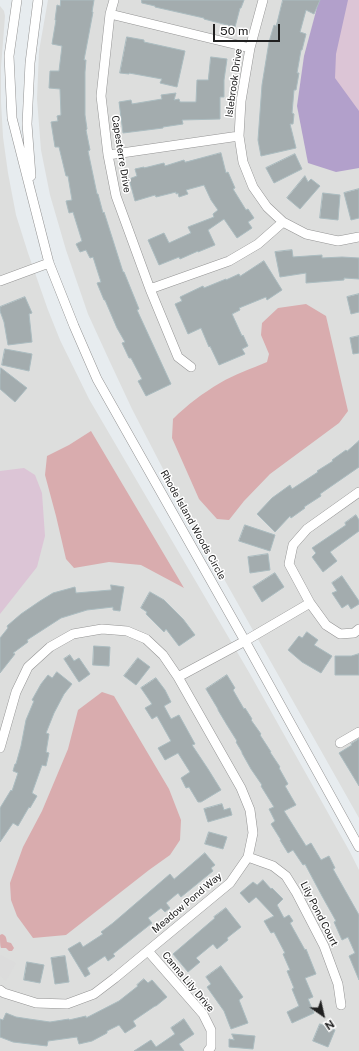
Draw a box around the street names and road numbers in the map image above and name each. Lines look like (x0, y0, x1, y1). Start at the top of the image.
street label: Islebrook Drive (223, 48, 245, 118)
street label: Capesterre Drive (109, 115, 133, 193)
street label: Rhode Island Woods Circle (158, 468, 228, 582)
street label: Meadow Pond Way (150, 870, 224, 936)
street label: Lily Pond Court (298, 880, 340, 948)
street label: Canna Lily Drive (159, 950, 217, 1014)

